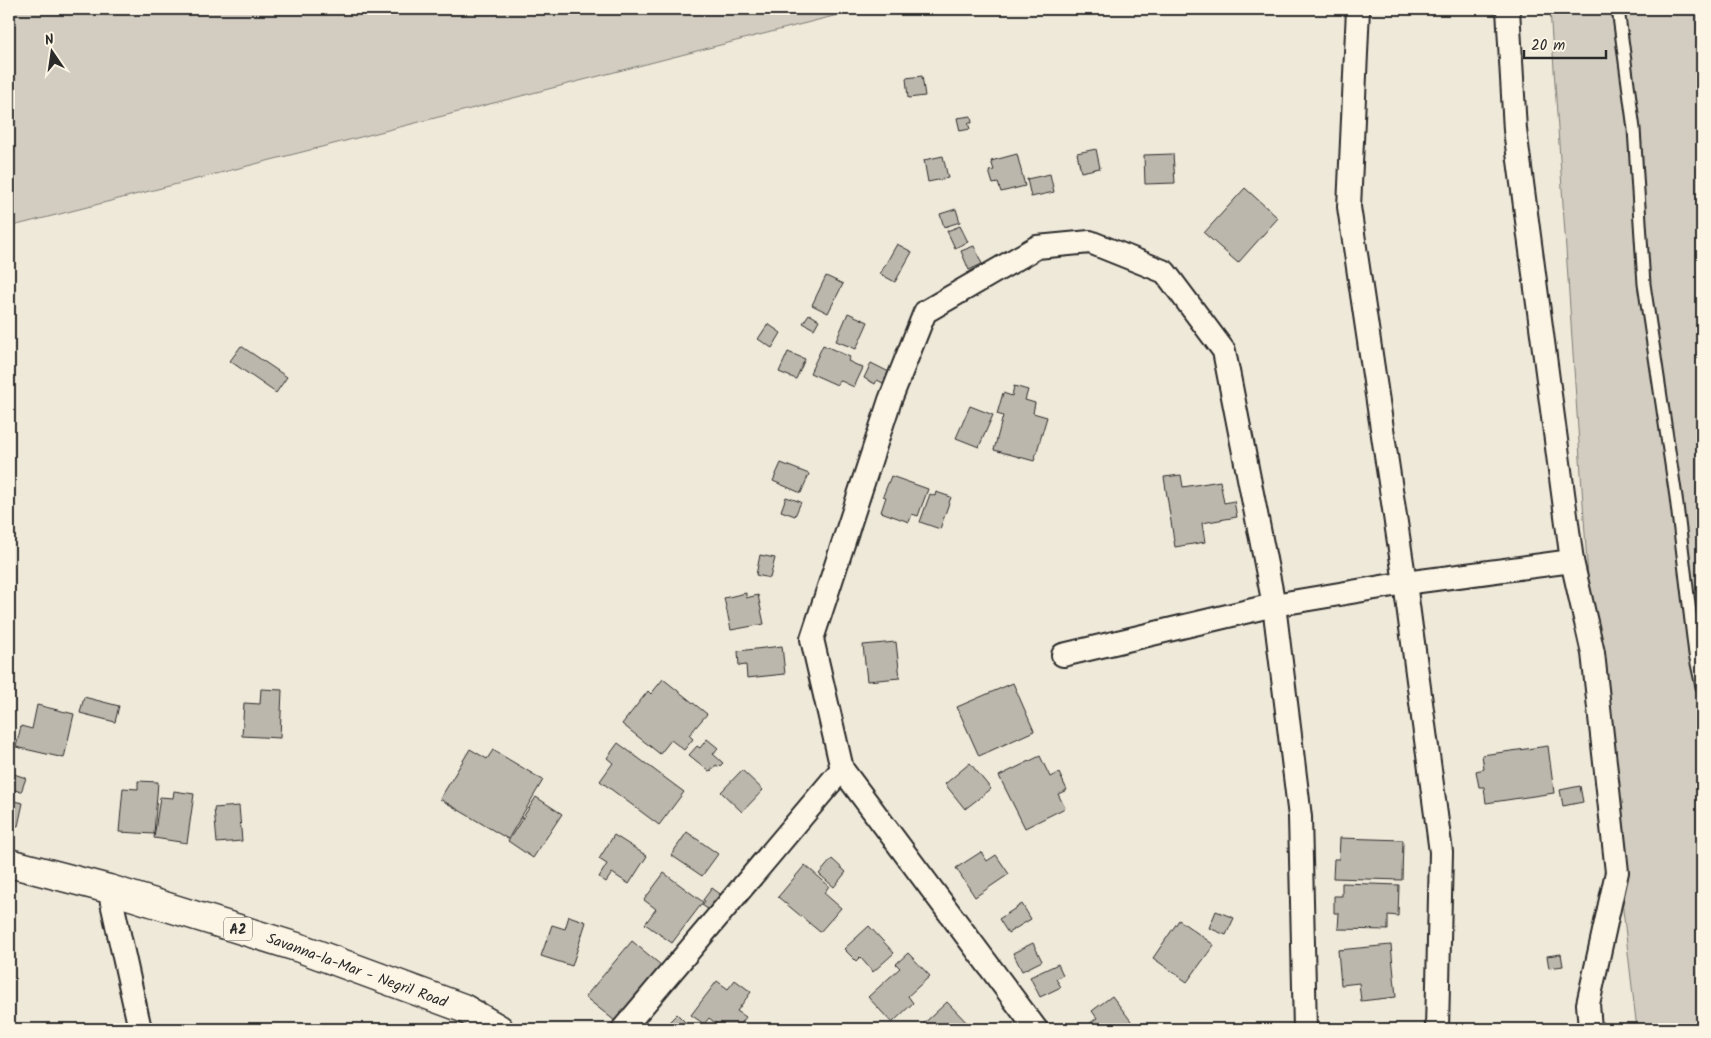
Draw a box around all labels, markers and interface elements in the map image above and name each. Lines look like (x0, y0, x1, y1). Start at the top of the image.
north arrow (28, 28, 78, 78)
scale bar (1524, 28, 1606, 60)
text: N (43, 29, 56, 52)
text: 20 m (1531, 34, 1565, 58)
road number: A2 (224, 918, 252, 941)
street label: Savanna-la-Mar - Negril Road (263, 927, 451, 1015)

